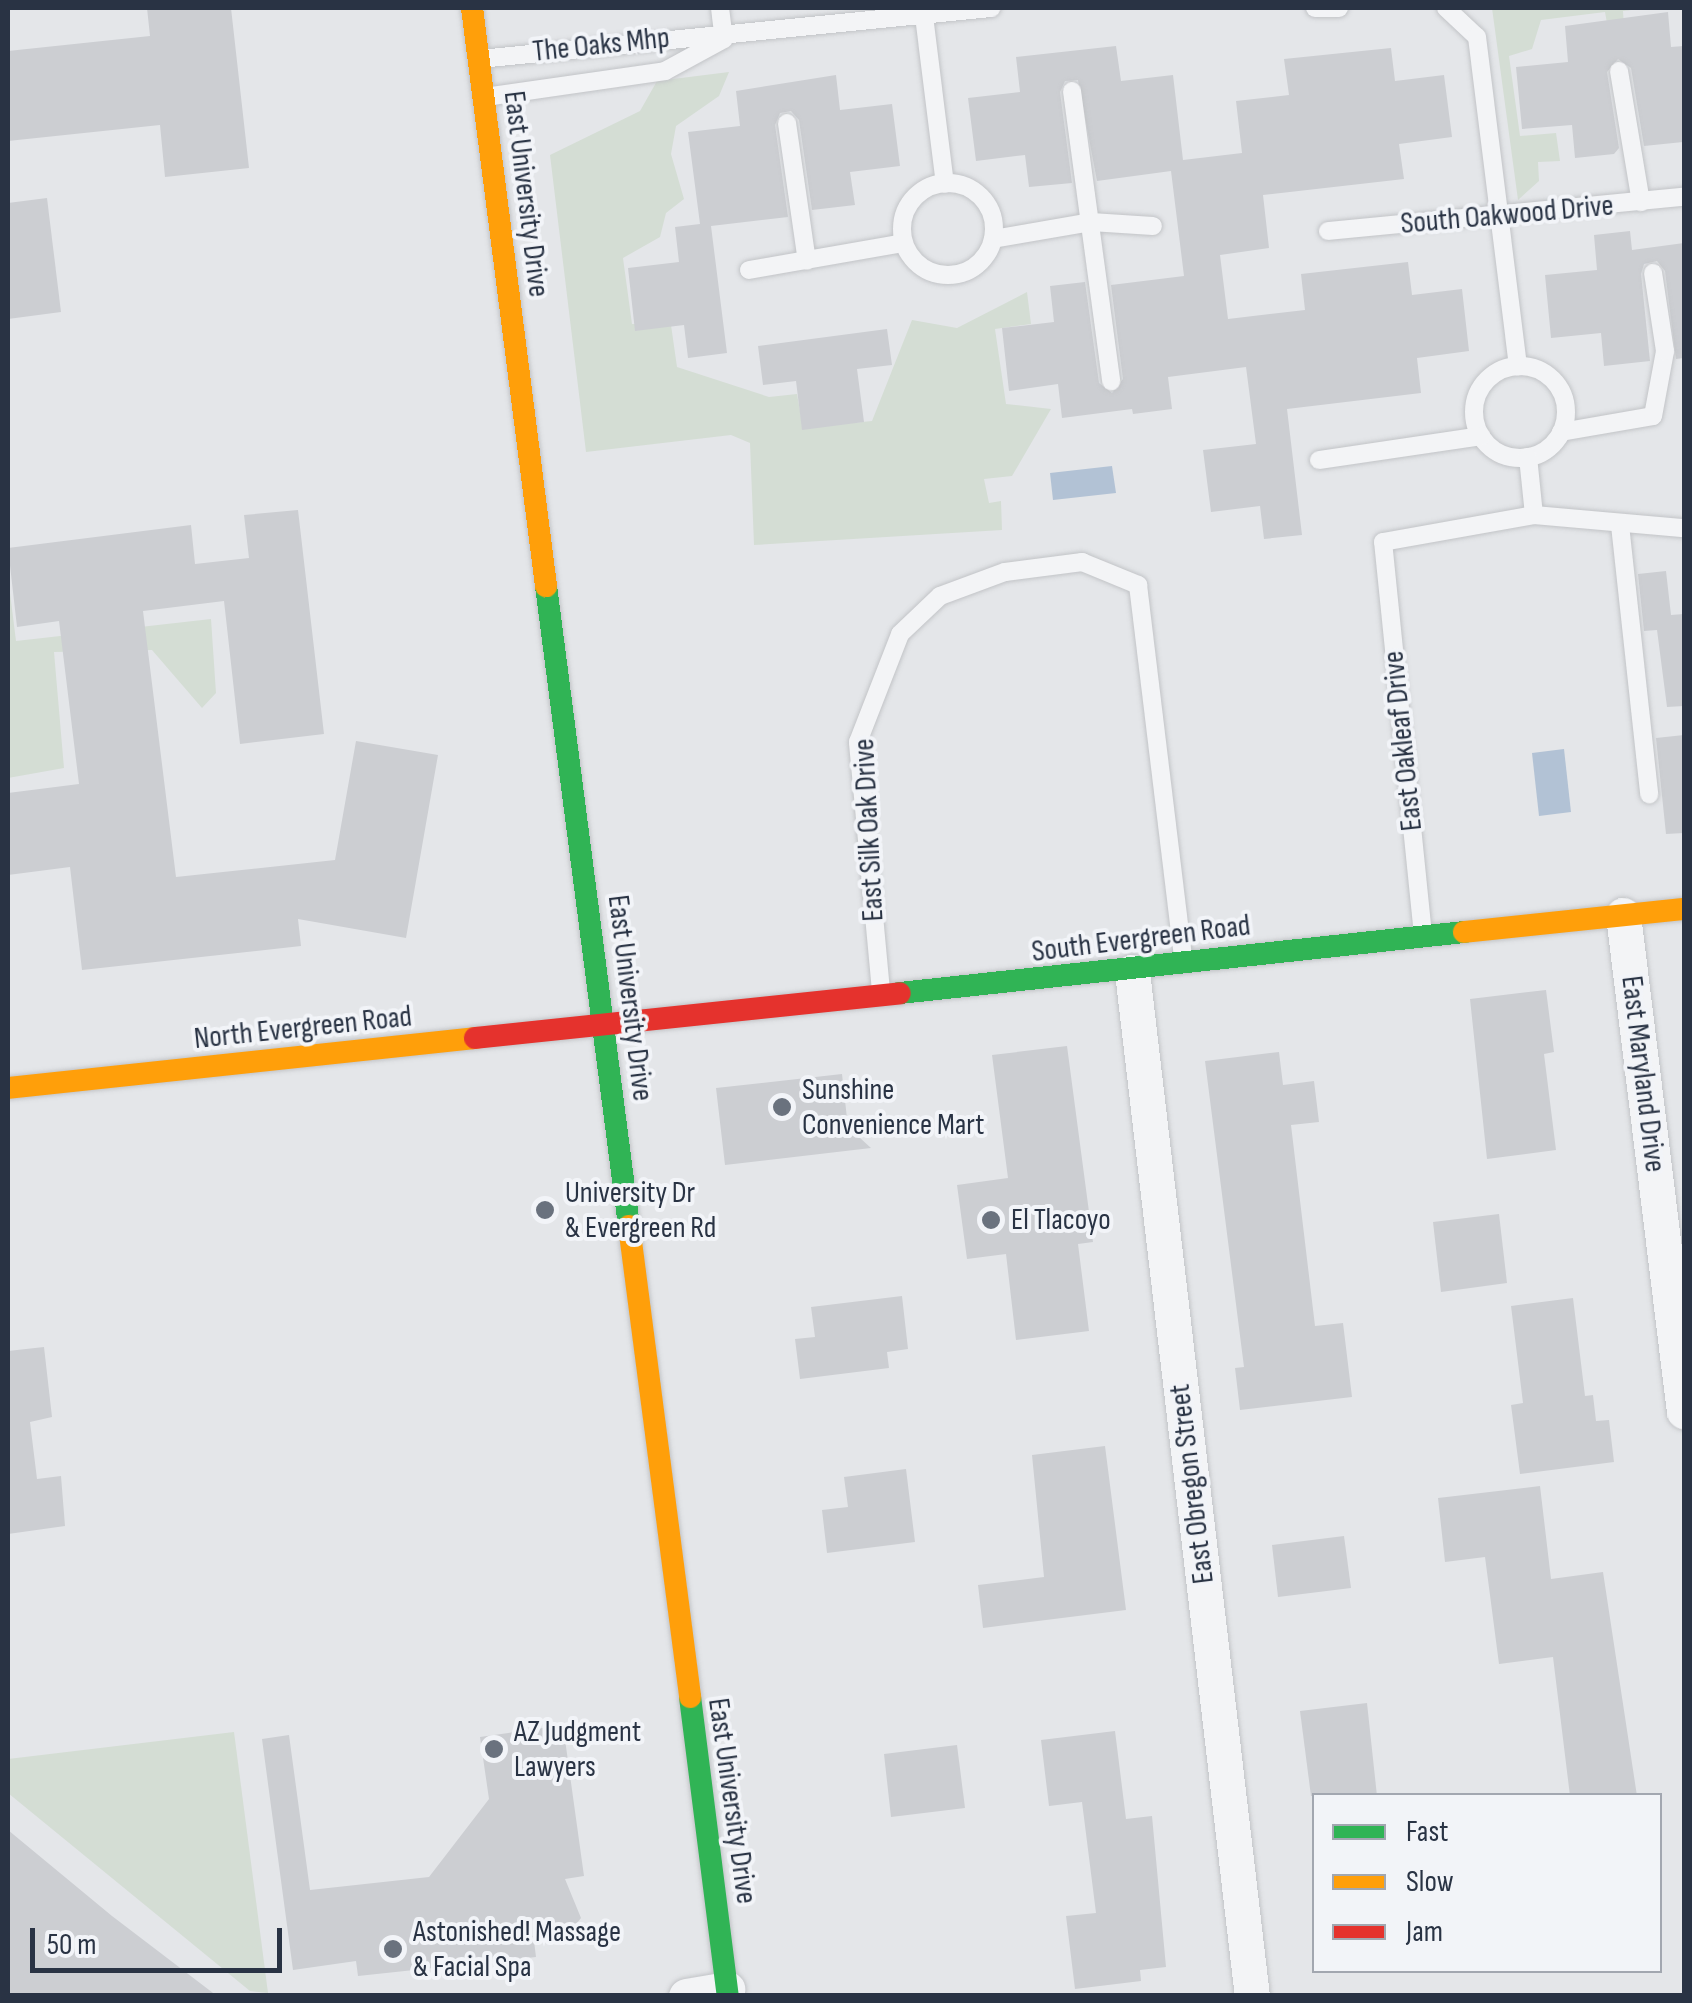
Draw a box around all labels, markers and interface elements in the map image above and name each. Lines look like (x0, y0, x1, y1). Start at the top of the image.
street label: The Oaks Mhp (531, 20, 671, 70)
street label: East University Drive (496, 89, 556, 299)
street label: South Oakwood Drive (1399, 188, 1615, 242)
street label: East Oakleaf Drive (1376, 649, 1430, 833)
street label: East Silk Oak Drive (846, 738, 892, 922)
street label: East University Drive (600, 893, 660, 1103)
street label: South Evergreen Road (1030, 908, 1252, 970)
street label: East Maryland Drive (1613, 974, 1673, 1174)
street label: North Evergreen Road (192, 999, 414, 1057)
place label: Sunshine Convenience Mart (802, 1072, 984, 1142)
marker: Sunshine Convenience Mart (771, 1096, 793, 1118)
place label: University Dr & Evergreen Rd (565, 1175, 716, 1246)
marker: University Dr & Evergreen Rd (534, 1199, 556, 1221)
place label: El Tlacoyo (1011, 1202, 1111, 1238)
marker: El Tlacoyo (980, 1209, 1002, 1231)
street label: East Obregon Street (1162, 1382, 1222, 1586)
street label: East University Drive (700, 1696, 764, 1906)
place label: AZ Judgment Lawyers (514, 1714, 641, 1784)
marker: AZ Judgment Lawyers (483, 1738, 505, 1760)
legend (1312, 1793, 1662, 1973)
text: Fast (1406, 1814, 1448, 1850)
text: Slow (1406, 1864, 1454, 1900)
scale bar (35, 1908, 288, 1970)
place label: Astonished! Massage & Facial Spa (413, 1914, 621, 1984)
text: Jam (1406, 1914, 1443, 1950)
text: 50 m (47, 1927, 96, 1963)
marker: Astonished! Massage & Facial Spa (382, 1938, 404, 1960)

